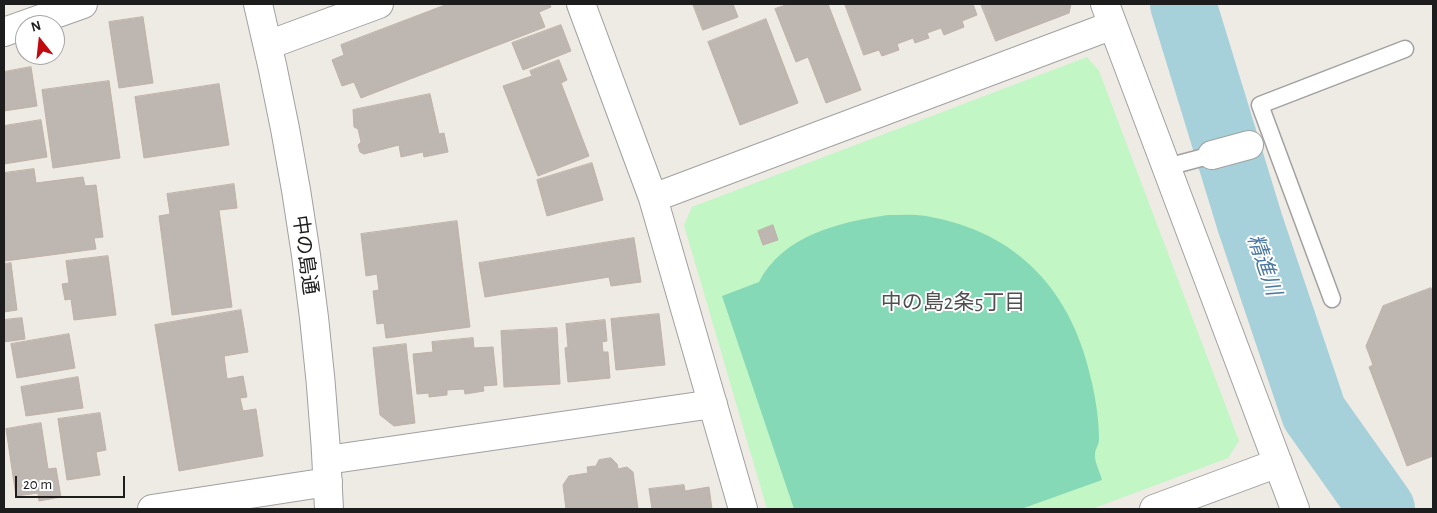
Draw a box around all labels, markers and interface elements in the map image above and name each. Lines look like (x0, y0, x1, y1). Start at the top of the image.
north arrow (15, 15, 65, 65)
text: N (30, 18, 43, 35)
street label: 中の島通 (288, 214, 322, 296)
water label: 精進川 (1242, 231, 1286, 299)
district label: 中の島2条5丁目 (881, 290, 1025, 316)
scale bar (18, 466, 128, 498)
text: 20 m (23, 477, 52, 492)

